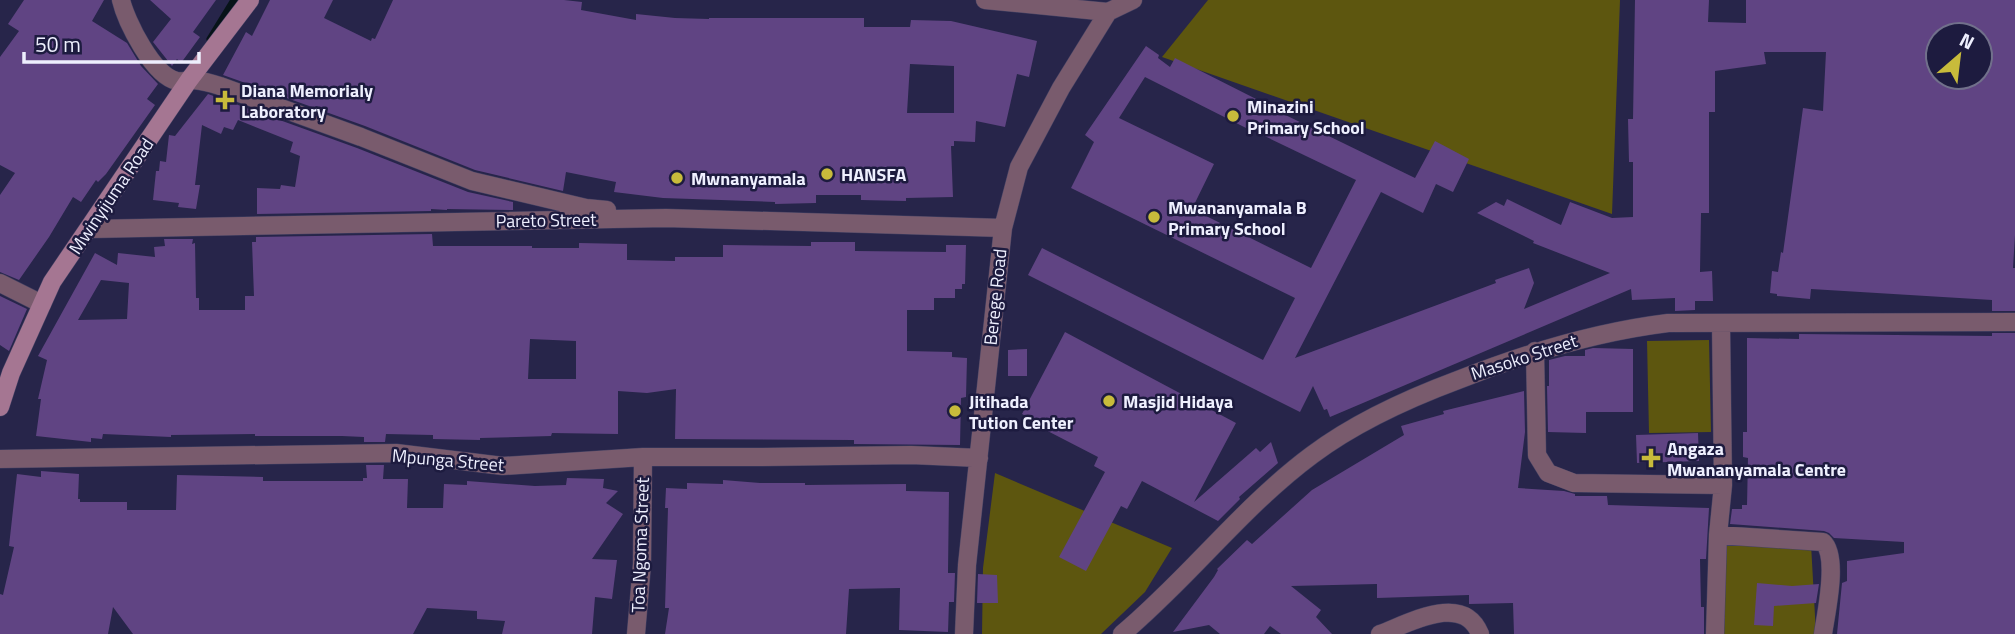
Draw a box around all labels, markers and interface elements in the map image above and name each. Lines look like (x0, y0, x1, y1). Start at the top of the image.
scale bar (24, 21, 200, 65)
north arrow (1924, 21, 1994, 91)
text: N (1955, 25, 1980, 56)
text: 50 m (35, 28, 81, 60)
place label: Diana Memorialy Laboratory (241, 77, 373, 125)
marker: Diana Memorialy Laboratory (215, 90, 235, 110)
place label: Minazini Primary School (1247, 93, 1365, 141)
marker: Minazini Primary School (1225, 108, 1241, 124)
street label: Mwinyijuma Road (62, 132, 160, 260)
place label: HANSFA (841, 161, 906, 188)
place label: Mwnanyamala (691, 165, 806, 192)
marker: HANSFA (819, 166, 835, 182)
marker: Mwnanyamala (669, 170, 685, 186)
place label: Mwananyamala B Primary School (1168, 194, 1307, 242)
street label: Pareto Street (495, 206, 597, 234)
marker: Mwananyamala B Primary School (1146, 209, 1162, 225)
street label: Berege Road (977, 248, 1013, 346)
street label: Masoko Street (1467, 327, 1581, 387)
place label: Jitihada Tution Center (969, 388, 1074, 436)
place label: Masjid Hidaya (1123, 388, 1233, 415)
marker: Masjid Hidaya (1101, 393, 1117, 409)
marker: Jitihada Tution Center (947, 403, 963, 419)
place label: Angaza Mwananyamala Centre (1667, 435, 1846, 483)
street label: Mpunga Street (391, 442, 506, 478)
marker: Angaza Mwananyamala Centre (1641, 448, 1661, 468)
street label: Toa Ngoma Street (624, 476, 656, 613)

